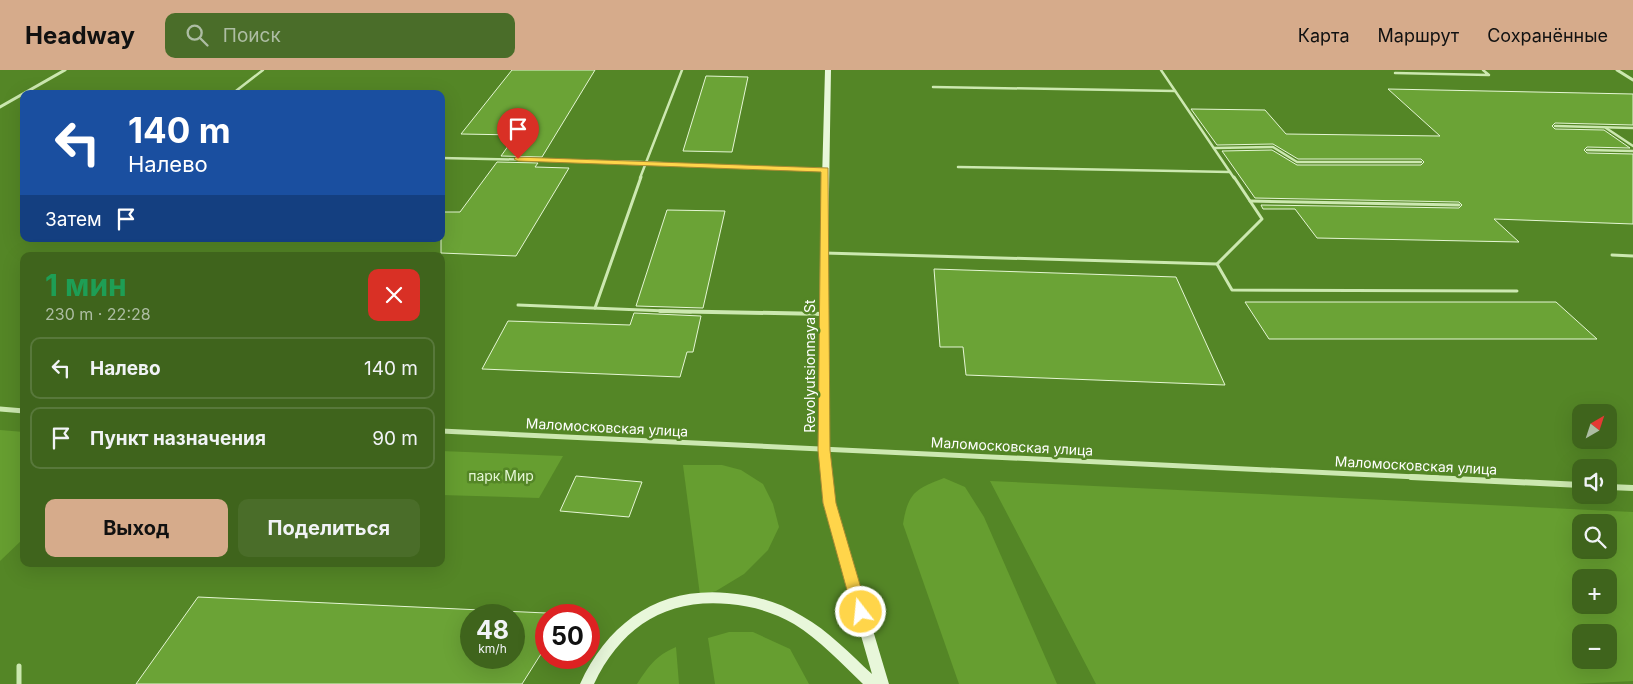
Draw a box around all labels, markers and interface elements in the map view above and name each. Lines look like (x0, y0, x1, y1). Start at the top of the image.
search box (165, 13, 515, 58)
text: Headway (25, 21, 135, 50)
icon: search (183, 21, 211, 49)
text: Поиск (223, 24, 281, 47)
text: Карта (1298, 25, 1350, 46)
text: Маршрут (1378, 25, 1459, 46)
text: Сохранённые (1487, 25, 1608, 46)
pin (497, 108, 539, 159)
text: 140 m (128, 109, 231, 151)
icon: left (45, 110, 110, 175)
icon: arrive (504, 115, 532, 143)
text: Налево (128, 151, 208, 177)
icon: arrive (112, 205, 140, 233)
text: Затем (45, 208, 102, 231)
text: 1 мин (45, 267, 127, 303)
button: close (368, 269, 420, 321)
street label: Revolyutsionnaya St (801, 299, 818, 433)
text: 230 m · 22:28 (45, 304, 151, 324)
icon: left (47, 354, 75, 382)
text: Налево (90, 357, 161, 380)
text: 140 m (364, 357, 418, 380)
north arrow (1572, 404, 1618, 449)
map controls (1572, 404, 1617, 669)
street label: Маломосковская улица (525, 414, 689, 440)
icon: arrive (47, 424, 75, 452)
text: Пункт назначения (90, 427, 266, 450)
text: 90 m (372, 427, 418, 450)
street label: Маломосковская улица (930, 433, 1094, 459)
street label: Маломосковская улица (1334, 452, 1498, 478)
button: sound (1572, 459, 1617, 504)
park label: парк Мир (468, 467, 534, 484)
button: Выход (45, 499, 228, 557)
button: Поделиться (238, 499, 420, 557)
button: search (1572, 514, 1617, 559)
button: + (1572, 569, 1617, 614)
position arrow (834, 585, 886, 637)
speed limit sign: 50 (535, 604, 600, 669)
text: 48 (476, 615, 509, 645)
button: − (1572, 624, 1617, 669)
text: km/h (478, 641, 507, 656)

